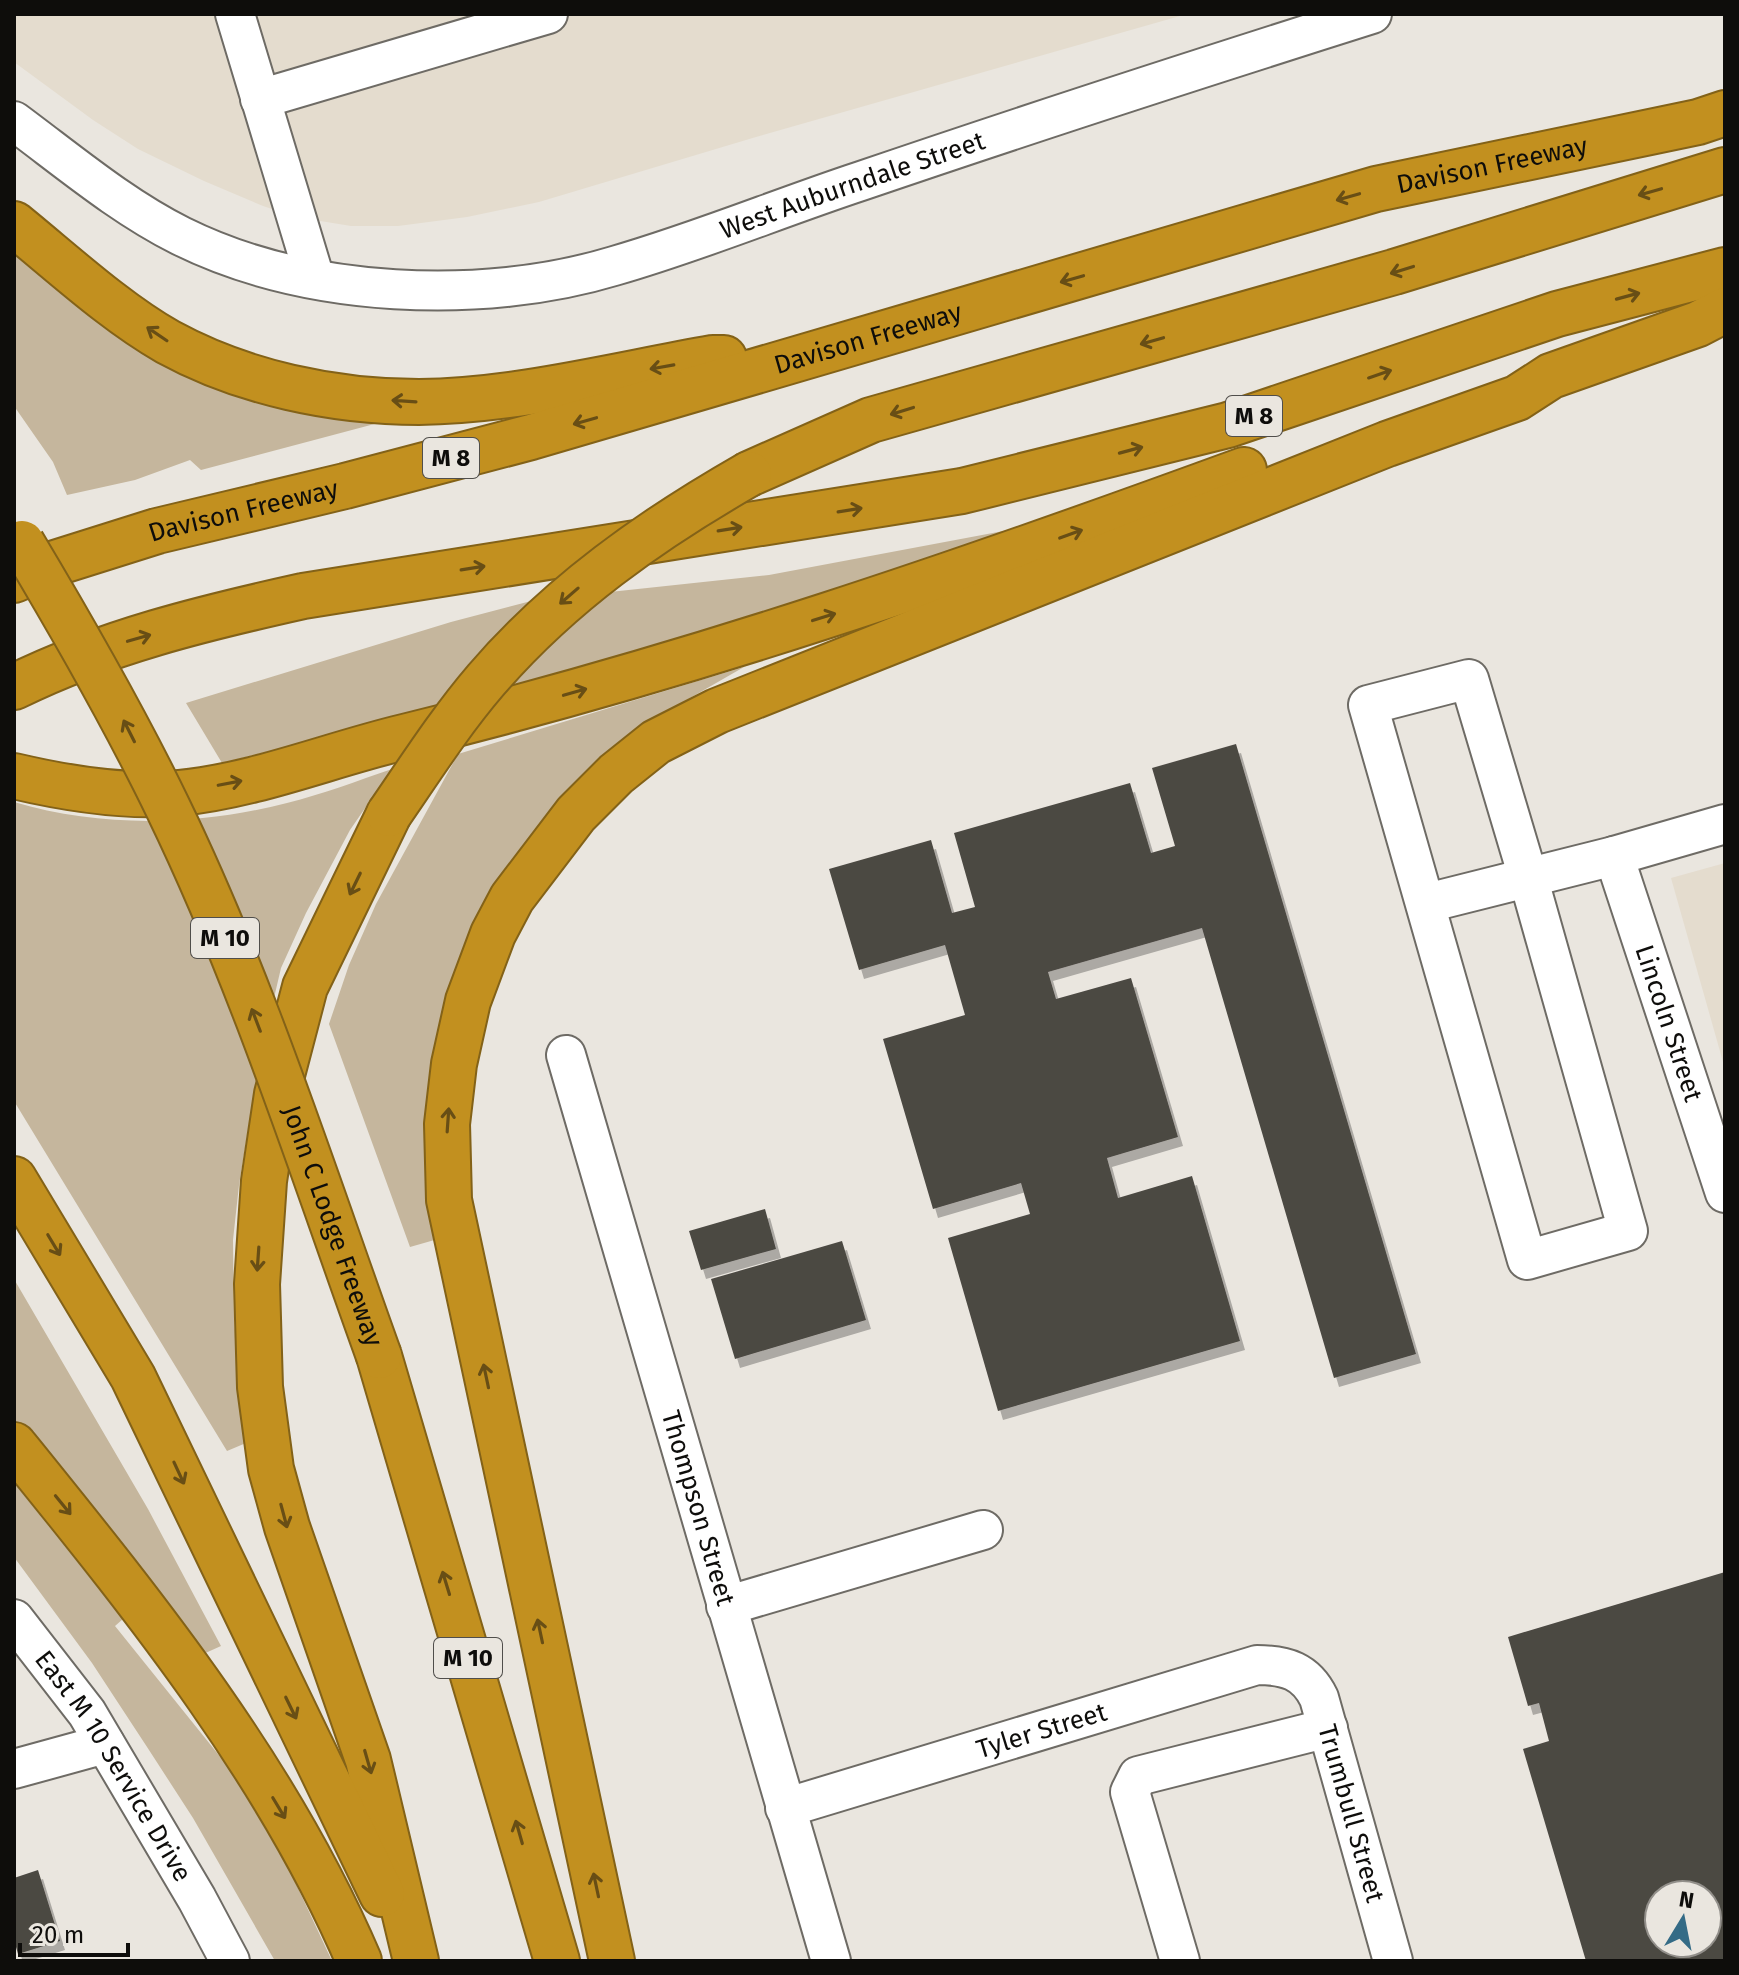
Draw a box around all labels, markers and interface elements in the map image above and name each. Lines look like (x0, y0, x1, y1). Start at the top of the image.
street label: West Auburndale Street (716, 125, 989, 246)
street label: Davison Freeway (1394, 130, 1590, 200)
one-way arrow (1638, 185, 1664, 200)
one-way arrow (1336, 190, 1362, 205)
one-way arrow (1390, 263, 1415, 278)
one-way arrow (1060, 272, 1086, 287)
one-way arrow (1614, 287, 1640, 302)
street label: Davison Freeway (770, 296, 966, 381)
one-way arrow (146, 326, 168, 342)
one-way arrow (1140, 334, 1166, 349)
one-way arrow (649, 360, 675, 375)
one-way arrow (1367, 365, 1392, 380)
one-way arrow (391, 393, 418, 408)
road number: M 8 (1226, 396, 1282, 436)
one-way arrow (889, 404, 915, 419)
one-way arrow (573, 414, 599, 429)
road number: M 8 (423, 438, 479, 478)
one-way arrow (1118, 442, 1144, 457)
street label: Davison Freeway (144, 473, 342, 549)
one-way arrow (837, 501, 862, 516)
one-way arrow (716, 521, 742, 536)
one-way arrow (1058, 526, 1083, 540)
one-way arrow (459, 560, 485, 575)
one-way arrow (560, 587, 580, 605)
one-way arrow (811, 609, 837, 624)
one-way arrow (125, 630, 151, 645)
one-way arrow (562, 684, 588, 699)
one-way arrow (120, 719, 136, 743)
one-way arrow (216, 775, 242, 790)
one-way arrow (347, 872, 362, 896)
road number: M 10 (191, 918, 259, 958)
street label: Lincoln Street (1628, 941, 1709, 1106)
one-way arrow (248, 1008, 262, 1033)
street label: John C Lodge Freeway (276, 1101, 389, 1351)
one-way arrow (441, 1107, 456, 1134)
one-way arrow (47, 1233, 63, 1256)
one-way arrow (250, 1245, 265, 1272)
one-way arrow (478, 1364, 493, 1390)
street label: Thompson Street (655, 1407, 741, 1610)
one-way arrow (172, 1461, 187, 1485)
one-way arrow (54, 1495, 72, 1515)
one-way arrow (277, 1503, 292, 1529)
one-way arrow (438, 1570, 453, 1596)
one-way arrow (532, 1619, 547, 1644)
road number: M 10 (434, 1638, 502, 1678)
street label: East M 10 Service Drive (28, 1644, 198, 1887)
one-way arrow (284, 1695, 299, 1719)
street label: Tyler Street (973, 1696, 1111, 1765)
street label: Trumbull Street (1311, 1721, 1391, 1906)
one-way arrow (361, 1749, 376, 1775)
one-way arrow (271, 1796, 287, 1819)
one-way arrow (511, 1820, 526, 1846)
one-way arrow (588, 1872, 603, 1898)
north arrow (1643, 1879, 1723, 1959)
text: N (1677, 1885, 1696, 1914)
scale bar (20, 1907, 128, 1957)
text: 20 m (32, 1921, 84, 1949)

